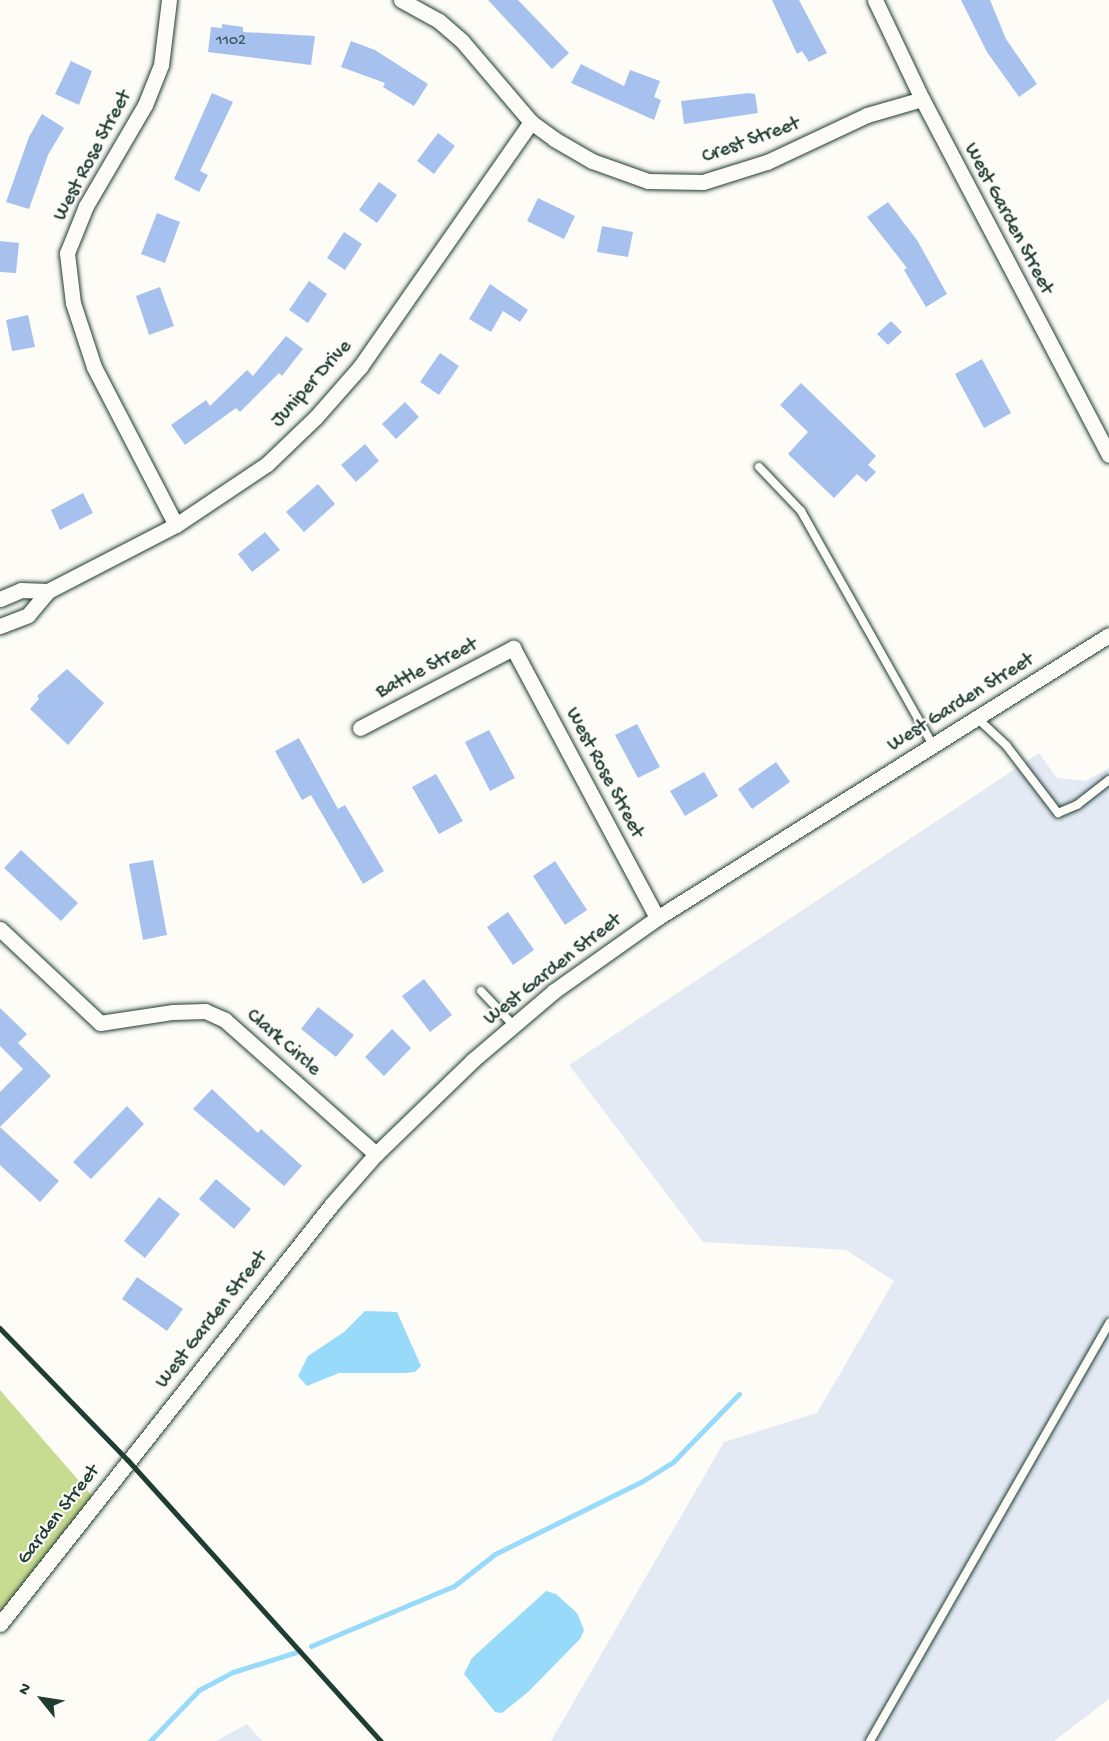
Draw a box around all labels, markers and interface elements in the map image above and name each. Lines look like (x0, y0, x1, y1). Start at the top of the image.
house number: 1102 (216, 32, 246, 52)
street label: West Rose Street (49, 87, 137, 225)
street label: Crest Street (699, 112, 803, 170)
street label: West Garden Street (958, 139, 1058, 299)
street label: Juniper Drive (266, 335, 358, 433)
street label: Battle Street (372, 633, 482, 705)
street label: West Garden Street (883, 648, 1039, 758)
street label: West Rose Street (560, 704, 648, 842)
street label: West Garden Street (479, 909, 627, 1031)
street label: Clark Circle (241, 1004, 325, 1082)
street label: West Garden Street (151, 1246, 273, 1394)
street label: Garden Street (12, 1460, 106, 1570)
north arrow (12, 1669, 72, 1729)
text: N (15, 1680, 37, 1699)

